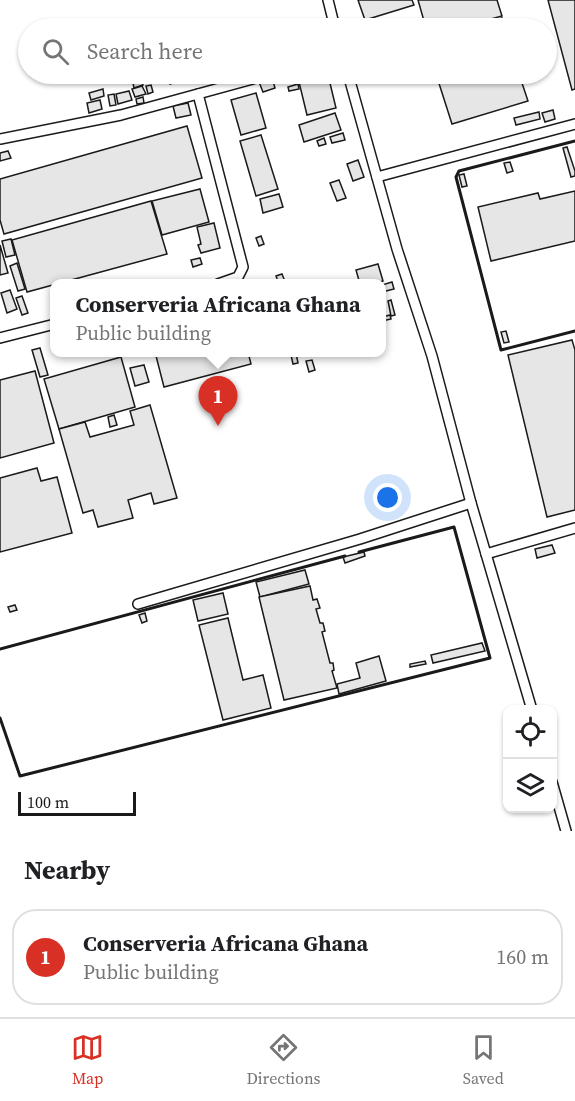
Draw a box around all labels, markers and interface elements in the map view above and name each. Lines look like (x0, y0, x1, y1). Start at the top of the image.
search box (18, 18, 557, 84)
icon: search (39, 35, 72, 68)
text: Search here (87, 36, 203, 66)
popup (50, 279, 386, 357)
text: Conserveria Africana Ghana (75, 289, 361, 319)
text: Public building (75, 319, 211, 347)
pin: 1 (198, 376, 238, 426)
your location (373, 483, 402, 512)
map controls (503, 705, 557, 813)
button: locate (503, 705, 557, 759)
button: layers (503, 759, 557, 813)
scale bar (18, 789, 136, 816)
text: 100 m (27, 791, 69, 813)
text: Nearby (24, 852, 110, 888)
text: Conserveria Africana Ghana (83, 928, 368, 958)
text: 1 (40, 943, 51, 971)
text: 160 m (496, 943, 549, 971)
text: Public building (83, 958, 219, 986)
tab: Map (71, 1031, 104, 1089)
tab: Directions (246, 1031, 321, 1089)
tab: Saved (463, 1031, 504, 1089)

